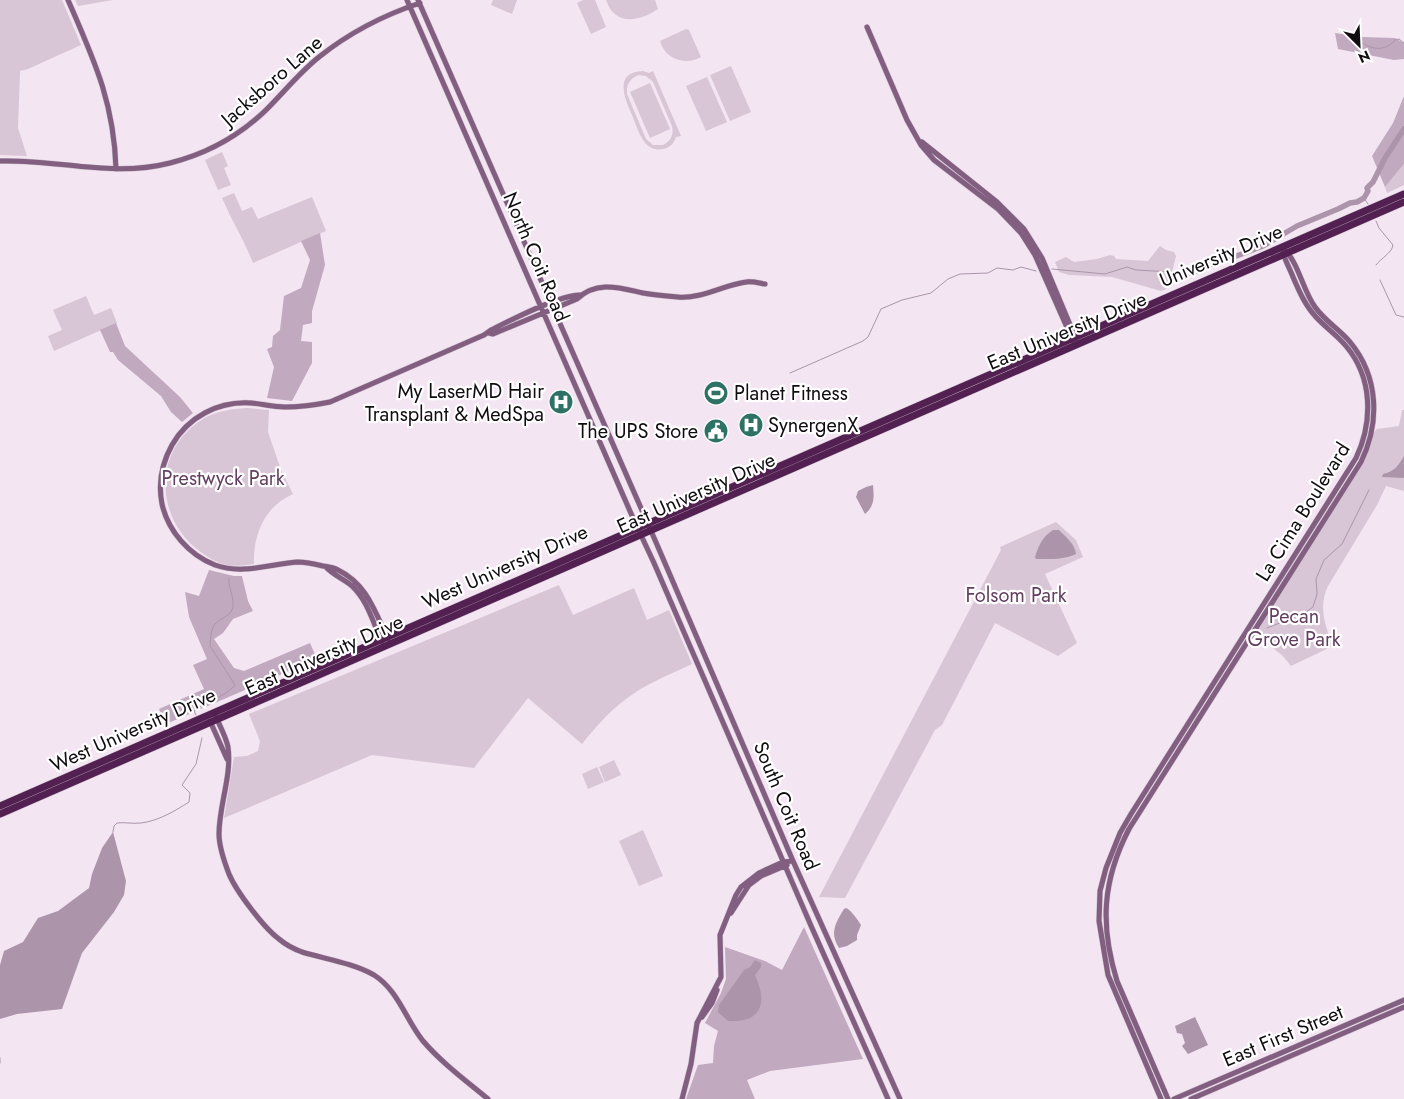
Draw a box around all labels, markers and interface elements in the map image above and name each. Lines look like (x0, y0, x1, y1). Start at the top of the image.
north arrow (1334, 20, 1384, 70)
street label: Jacksboro Lane (213, 29, 329, 135)
text: N (1355, 45, 1373, 68)
street label: North Coit Road (496, 188, 576, 326)
street label: University Drive (1155, 217, 1287, 295)
street label: East University Drive (983, 284, 1151, 378)
place label: My LaserMD Hair Transplant & MedSpa (365, 377, 544, 429)
place label: Planet Fitness (734, 379, 848, 408)
sports icon: Planet Fitness (703, 380, 729, 406)
hospital icon: My LaserMD Hair Transplant & MedSpa (548, 389, 574, 415)
place label: SynergenX (768, 411, 858, 440)
hospital icon: SynergenX (738, 412, 764, 438)
place label: The UPS Store (578, 417, 698, 446)
public building icon: The UPS Store (703, 418, 729, 444)
street label: La Cima Boulevard (1249, 437, 1357, 587)
street label: East University Drive (612, 445, 780, 541)
park label: Prestwyck Park (162, 464, 285, 493)
street label: West University Drive (418, 517, 592, 617)
park label: Folsom Park (965, 581, 1067, 610)
park label: Pecan Grove Park (1247, 602, 1341, 654)
street label: East University Drive (240, 607, 408, 703)
street label: West University Drive (46, 680, 220, 780)
street label: South Coit Road (746, 737, 826, 875)
street label: East First Street (1218, 998, 1348, 1074)

